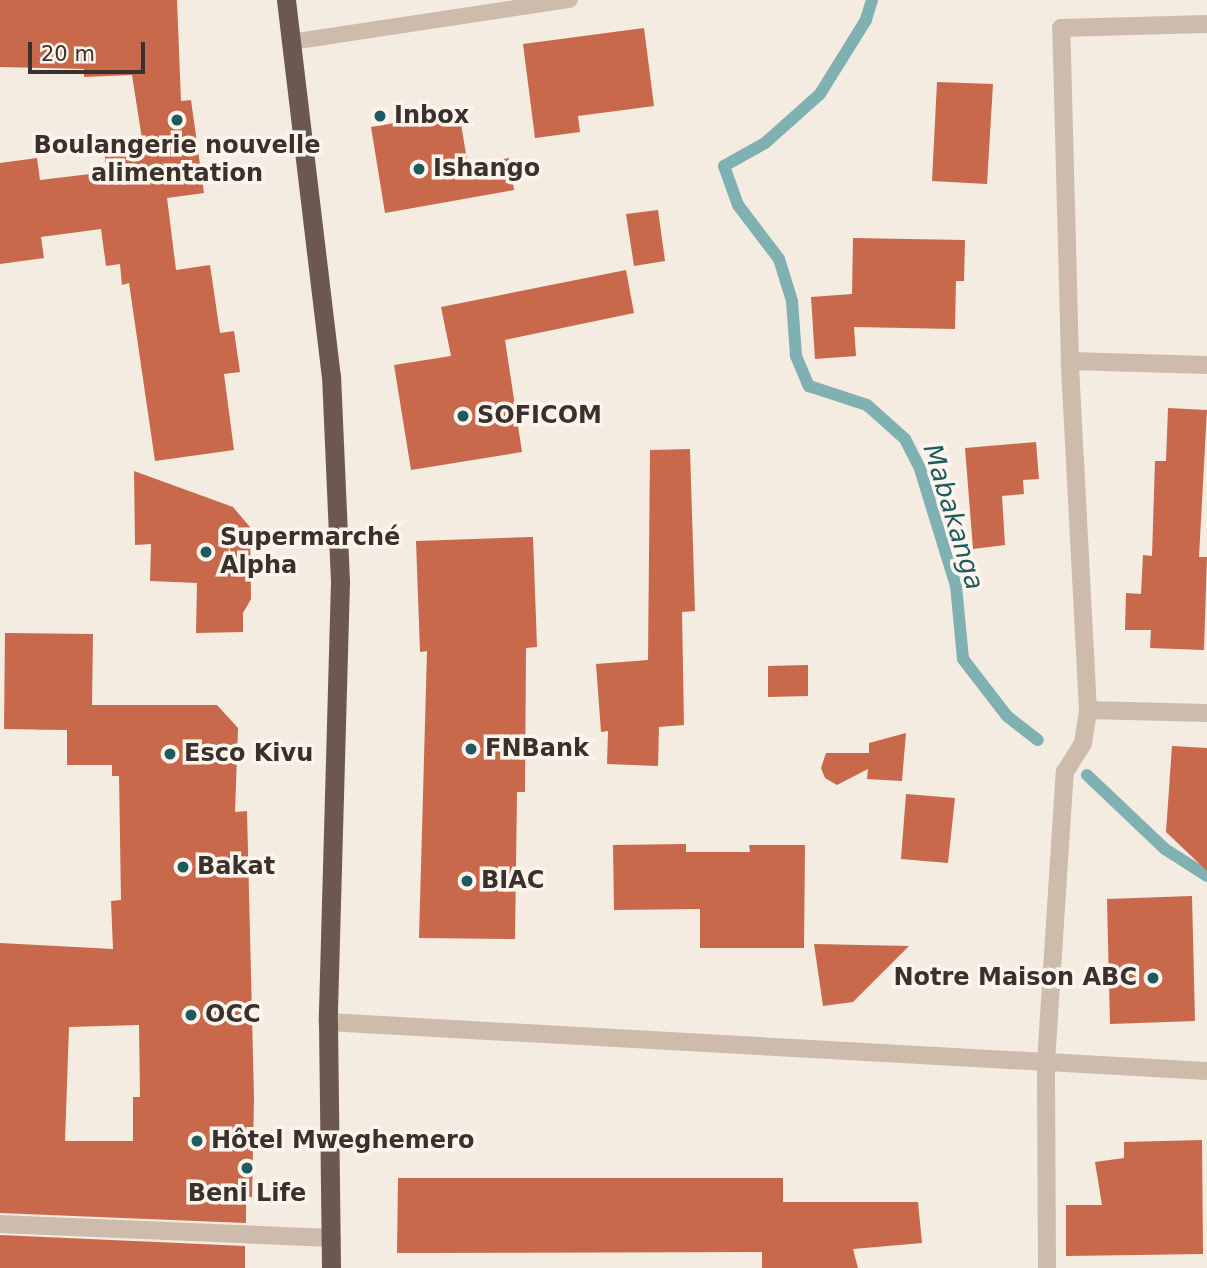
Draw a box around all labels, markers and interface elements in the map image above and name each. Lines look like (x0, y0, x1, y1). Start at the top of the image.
scale bar (32, 28, 149, 72)
text: 20 m (41, 42, 95, 66)
place label: Inbox (394, 102, 469, 130)
marker: Inbox (372, 108, 388, 124)
marker: Boulangerie nouvelle alimentation (169, 112, 185, 128)
place label: Boulangerie nouvelle alimentation (34, 132, 320, 188)
place label: Ishango (433, 155, 540, 183)
marker: Ishango (411, 161, 427, 177)
place label: SOFICOM (477, 402, 602, 430)
marker: SOFICOM (455, 408, 471, 424)
water label: Mabakanga (916, 440, 990, 594)
place label: Supermarché Alpha (220, 524, 400, 580)
marker: Supermarché Alpha (198, 544, 214, 560)
place label: FNBank (485, 735, 589, 763)
place label: Esco Kivu (184, 740, 313, 768)
marker: FNBank (463, 741, 479, 757)
marker: Esco Kivu (162, 746, 178, 762)
place label: Bakat (197, 853, 275, 881)
marker: Bakat (175, 859, 191, 875)
place label: BIAC (481, 867, 544, 895)
marker: BIAC (459, 873, 475, 889)
place label: Notre Maison ABC (893, 964, 1137, 992)
marker: Notre Maison ABC (1143, 968, 1163, 988)
place label: OCC (205, 1001, 261, 1029)
marker: OCC (183, 1007, 199, 1023)
place label: Hôtel Mweghemero (211, 1127, 474, 1155)
marker: Hôtel Mweghemero (189, 1133, 205, 1149)
marker: Beni Life (239, 1160, 255, 1176)
place label: Beni Life (188, 1180, 306, 1208)

